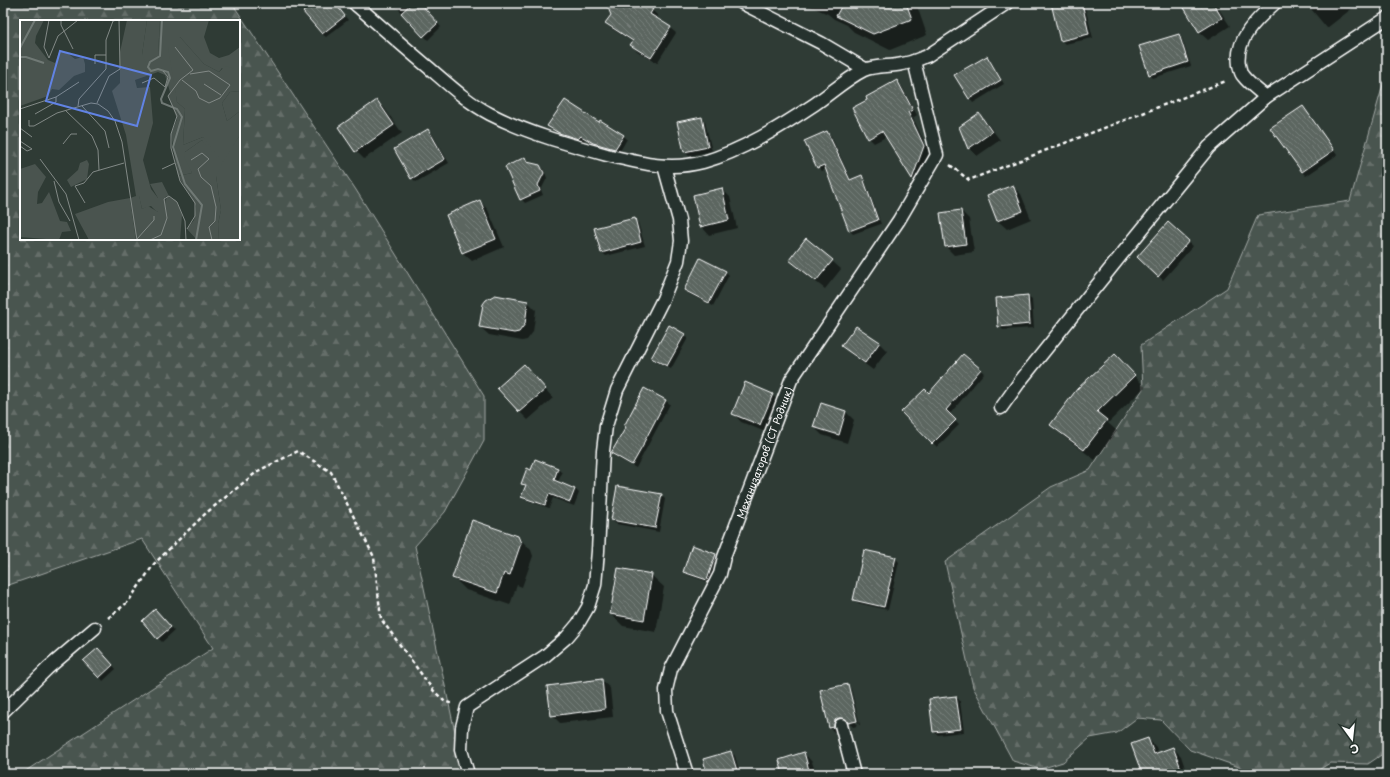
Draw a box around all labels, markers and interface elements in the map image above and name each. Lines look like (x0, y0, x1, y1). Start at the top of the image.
inset map (20, 20, 240, 240)
street label: Механизаторов (СТ Родник) (732, 384, 795, 521)
north arrow (1332, 719, 1372, 759)
text: С (1349, 740, 1361, 758)

